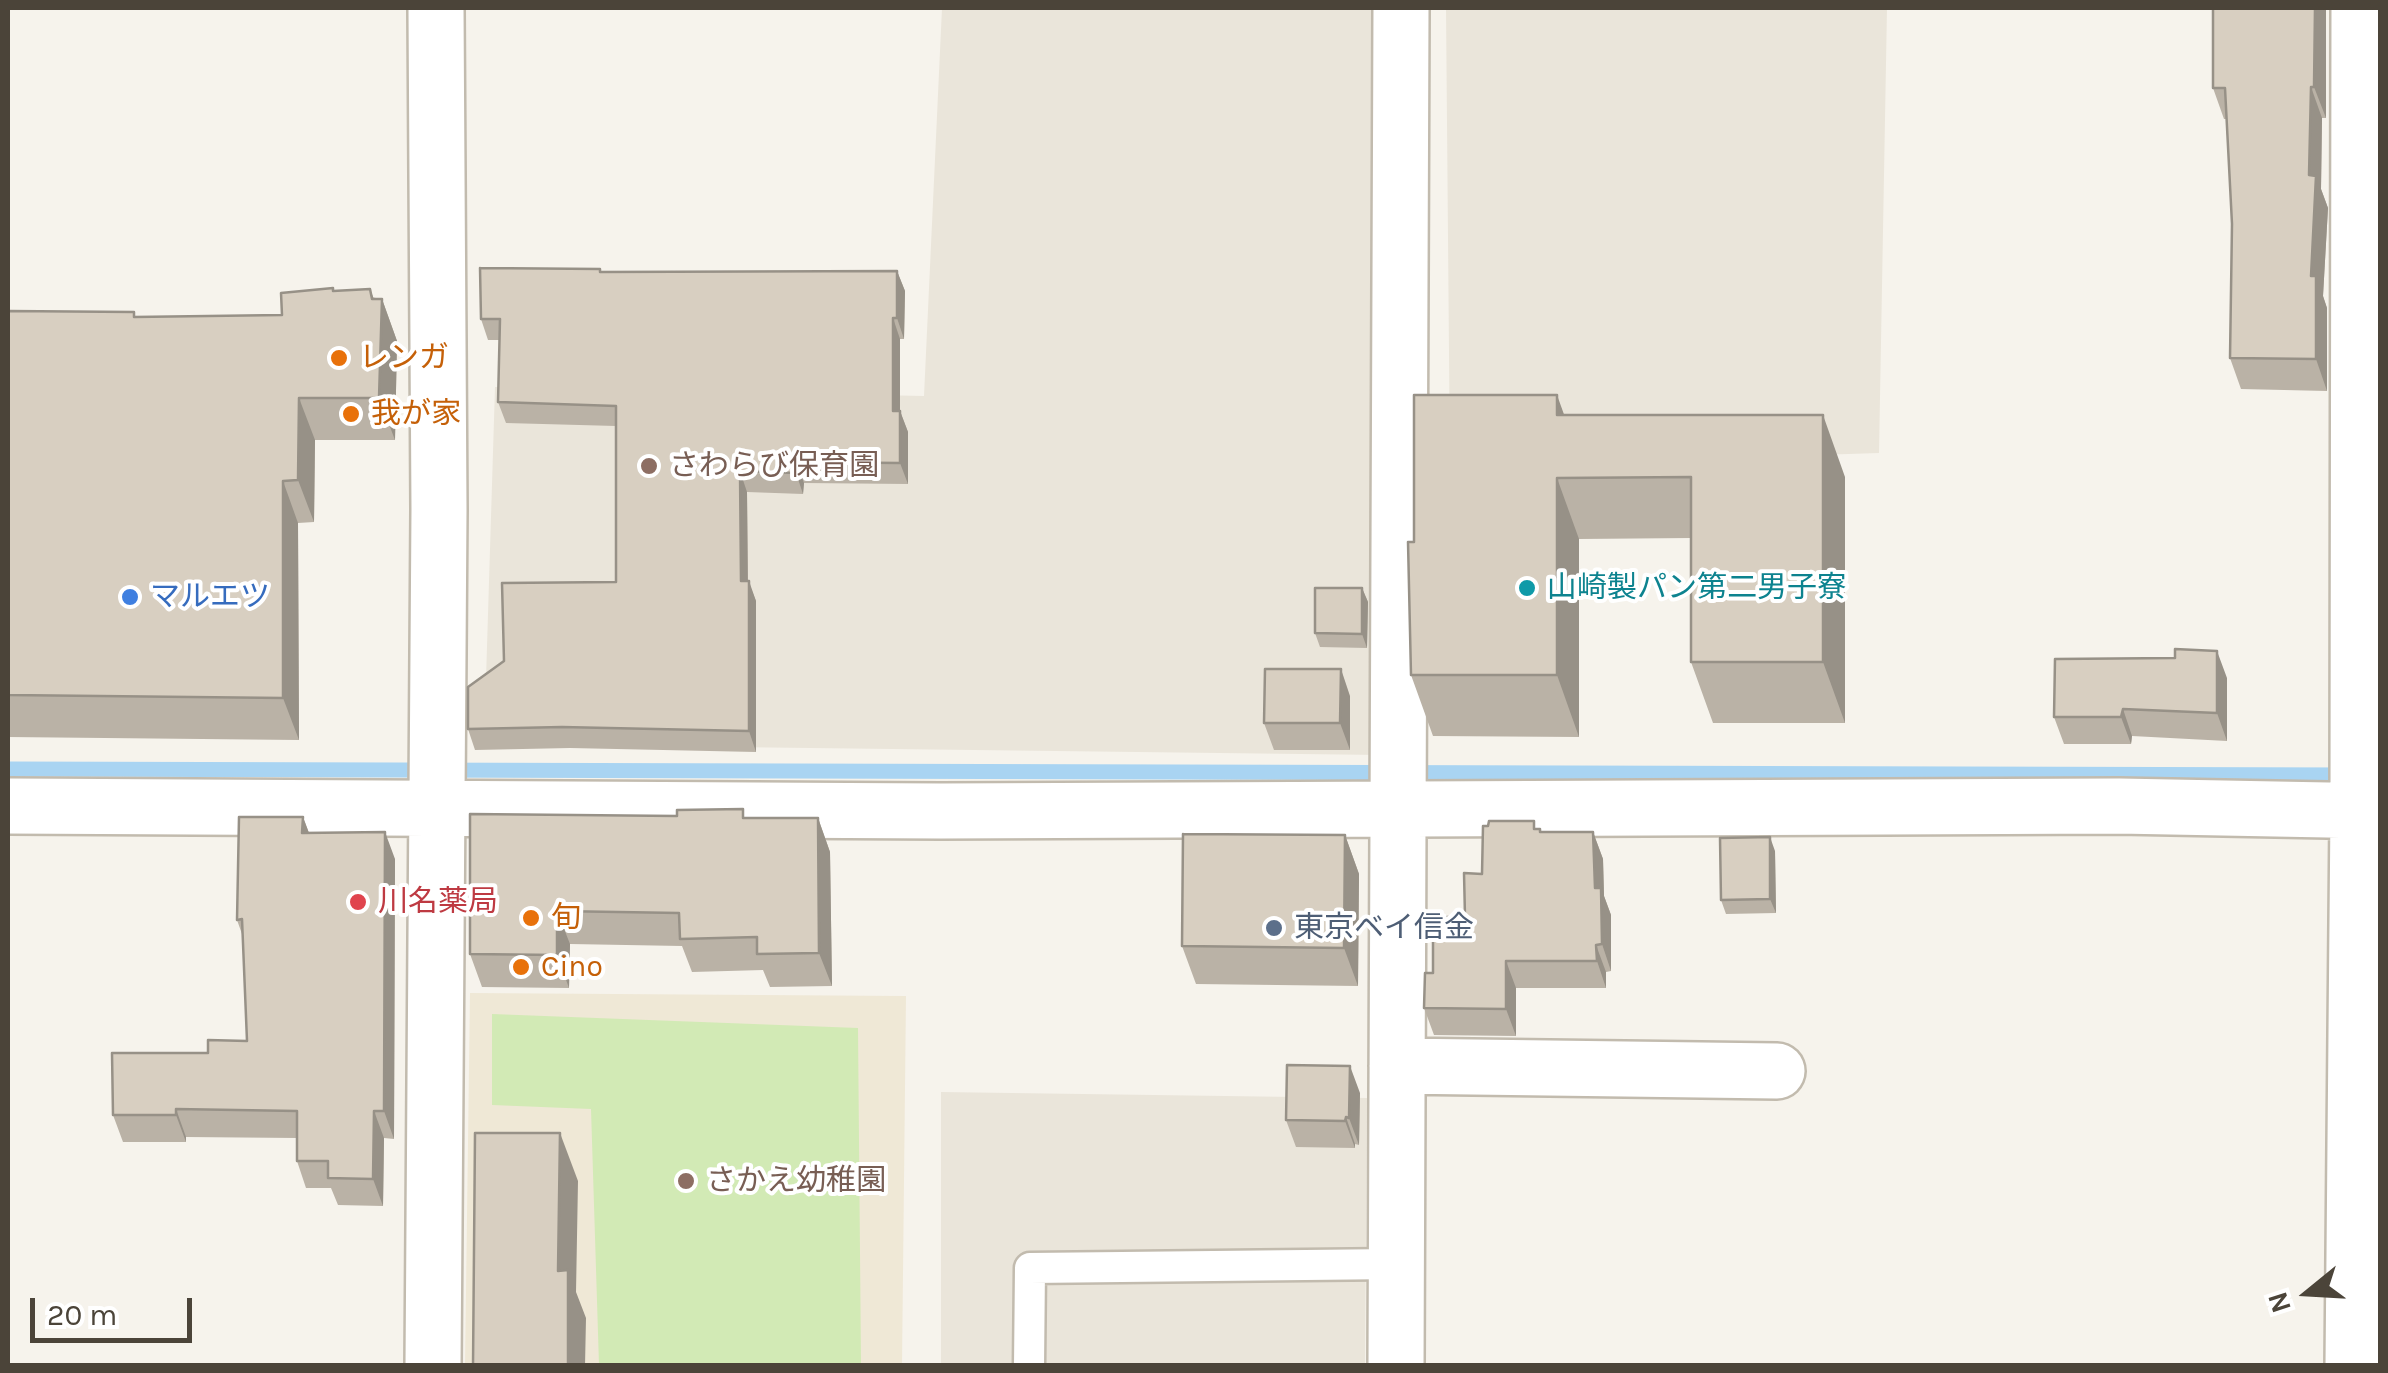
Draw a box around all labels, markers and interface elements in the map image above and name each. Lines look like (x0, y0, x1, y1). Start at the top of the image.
place label: レンガ (359, 340, 449, 376)
marker: レンガ (328, 347, 350, 369)
place label: 我が家 (371, 396, 461, 432)
marker: 我が家 (340, 403, 362, 425)
place label: さわらび保育園 (669, 448, 879, 484)
marker: さわらび保育園 (638, 455, 660, 477)
place label: 山崎製パン第二男子寮 (1547, 570, 1847, 606)
marker: 山崎製パン第二男子寮 (1516, 577, 1538, 599)
place label: マルエツ (150, 579, 270, 615)
marker: マルエツ (119, 586, 141, 608)
place label: 川名薬局 (378, 884, 498, 920)
marker: 川名薬局 (347, 891, 369, 913)
place label: 旬 (551, 900, 581, 936)
marker: 旬 (520, 907, 542, 929)
place label: 東京ベイ信金 (1294, 910, 1474, 946)
marker: 東京ベイ信金 (1263, 917, 1285, 939)
place label: Cino (541, 949, 603, 985)
marker: Cino (510, 956, 532, 978)
place label: さかえ幼稚園 (706, 1163, 886, 1199)
marker: さかえ幼稚園 (675, 1170, 697, 1192)
north arrow (2258, 1243, 2358, 1343)
scale bar (35, 1278, 198, 1340)
text: N (2260, 1288, 2298, 1317)
text: 20 m (47, 1297, 117, 1333)

